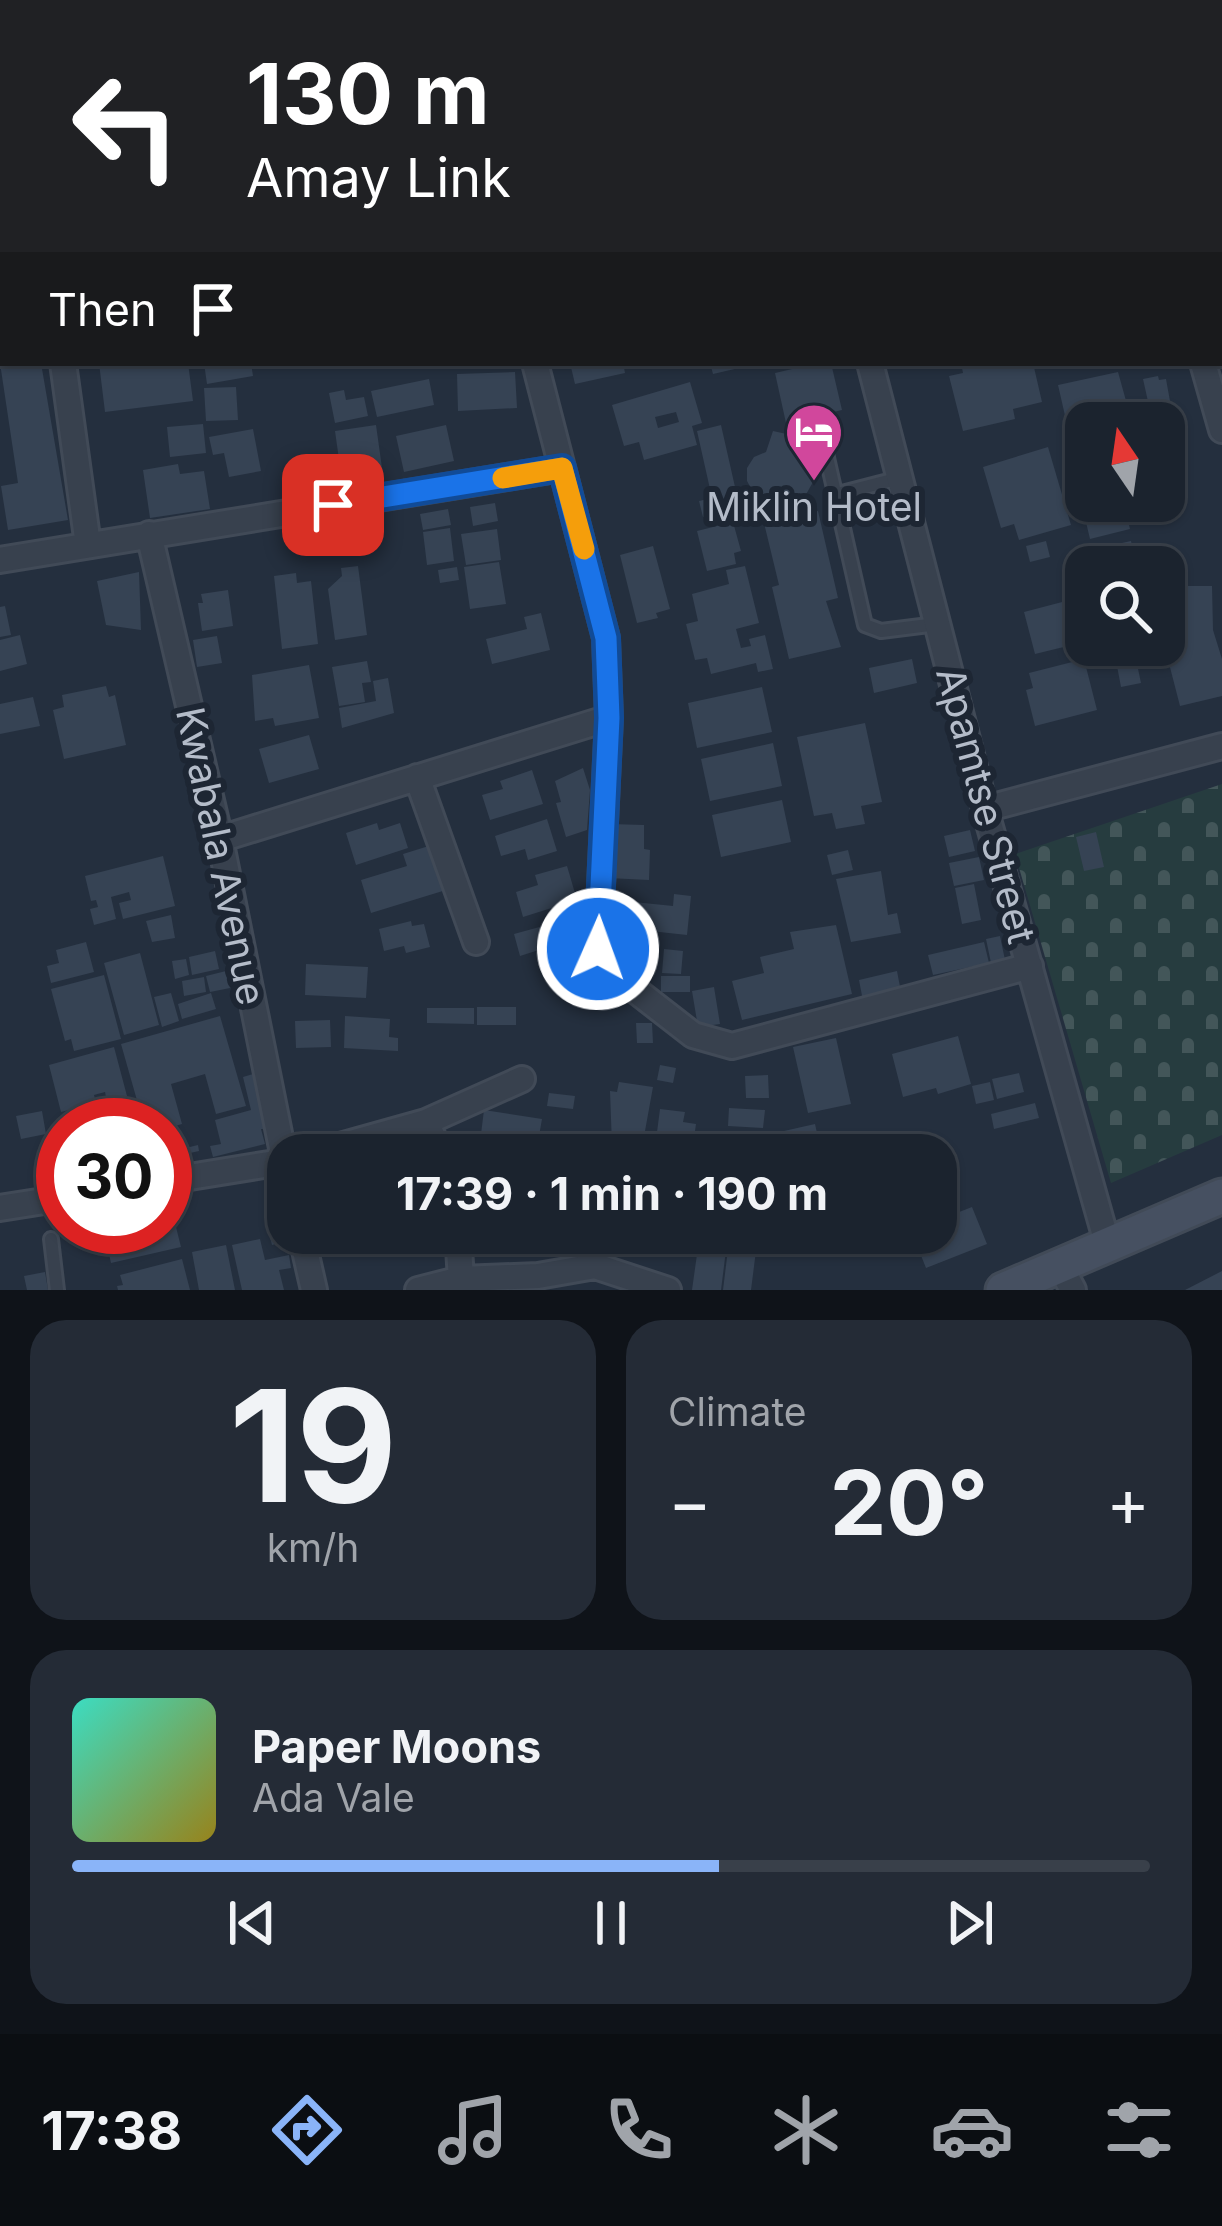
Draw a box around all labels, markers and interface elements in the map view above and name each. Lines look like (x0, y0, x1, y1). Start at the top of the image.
text: 130 m (246, 43, 490, 144)
icon: left (48, 48, 204, 204)
text: Amay Link (246, 145, 511, 210)
icon: arrive (180, 276, 246, 342)
text: Then (48, 282, 156, 337)
hotel icon: Miklin Hotel (783, 401, 845, 483)
north arrow (1065, 402, 1185, 522)
map controls (1065, 402, 1185, 666)
pin (282, 454, 384, 556)
icon: arrive (300, 472, 366, 538)
place label: Miklin Hotel (706, 483, 922, 530)
button: search (1065, 546, 1185, 666)
street label: Apamtse Street (927, 662, 1046, 948)
street label: Kwabala Avenue (167, 703, 276, 1009)
position arrow (535, 886, 661, 1012)
speed limit sign: 30 (36, 1098, 192, 1254)
text: 17:39 · 1 min · 190 m (396, 1166, 828, 1221)
text: 19 (229, 1351, 397, 1540)
text: Climate (668, 1388, 807, 1435)
text: 20° (830, 1448, 988, 1557)
text: − (668, 1462, 712, 1542)
text: + (1106, 1462, 1150, 1542)
text: km/h (267, 1524, 359, 1571)
text: Paper Moons (252, 1719, 541, 1774)
text: Ada Vale (252, 1774, 415, 1821)
icon: previous (219, 1890, 285, 1956)
icon: pause (578, 1890, 644, 1956)
icon: next (937, 1890, 1003, 1956)
icon: directions (265, 2088, 349, 2172)
icon: music (431, 2088, 515, 2172)
icon: phone (597, 2088, 681, 2172)
icon: climate (764, 2088, 848, 2172)
icon: car (930, 2088, 1014, 2172)
icon: filters (1097, 2088, 1181, 2172)
text: 17:38 (41, 2098, 182, 2163)

